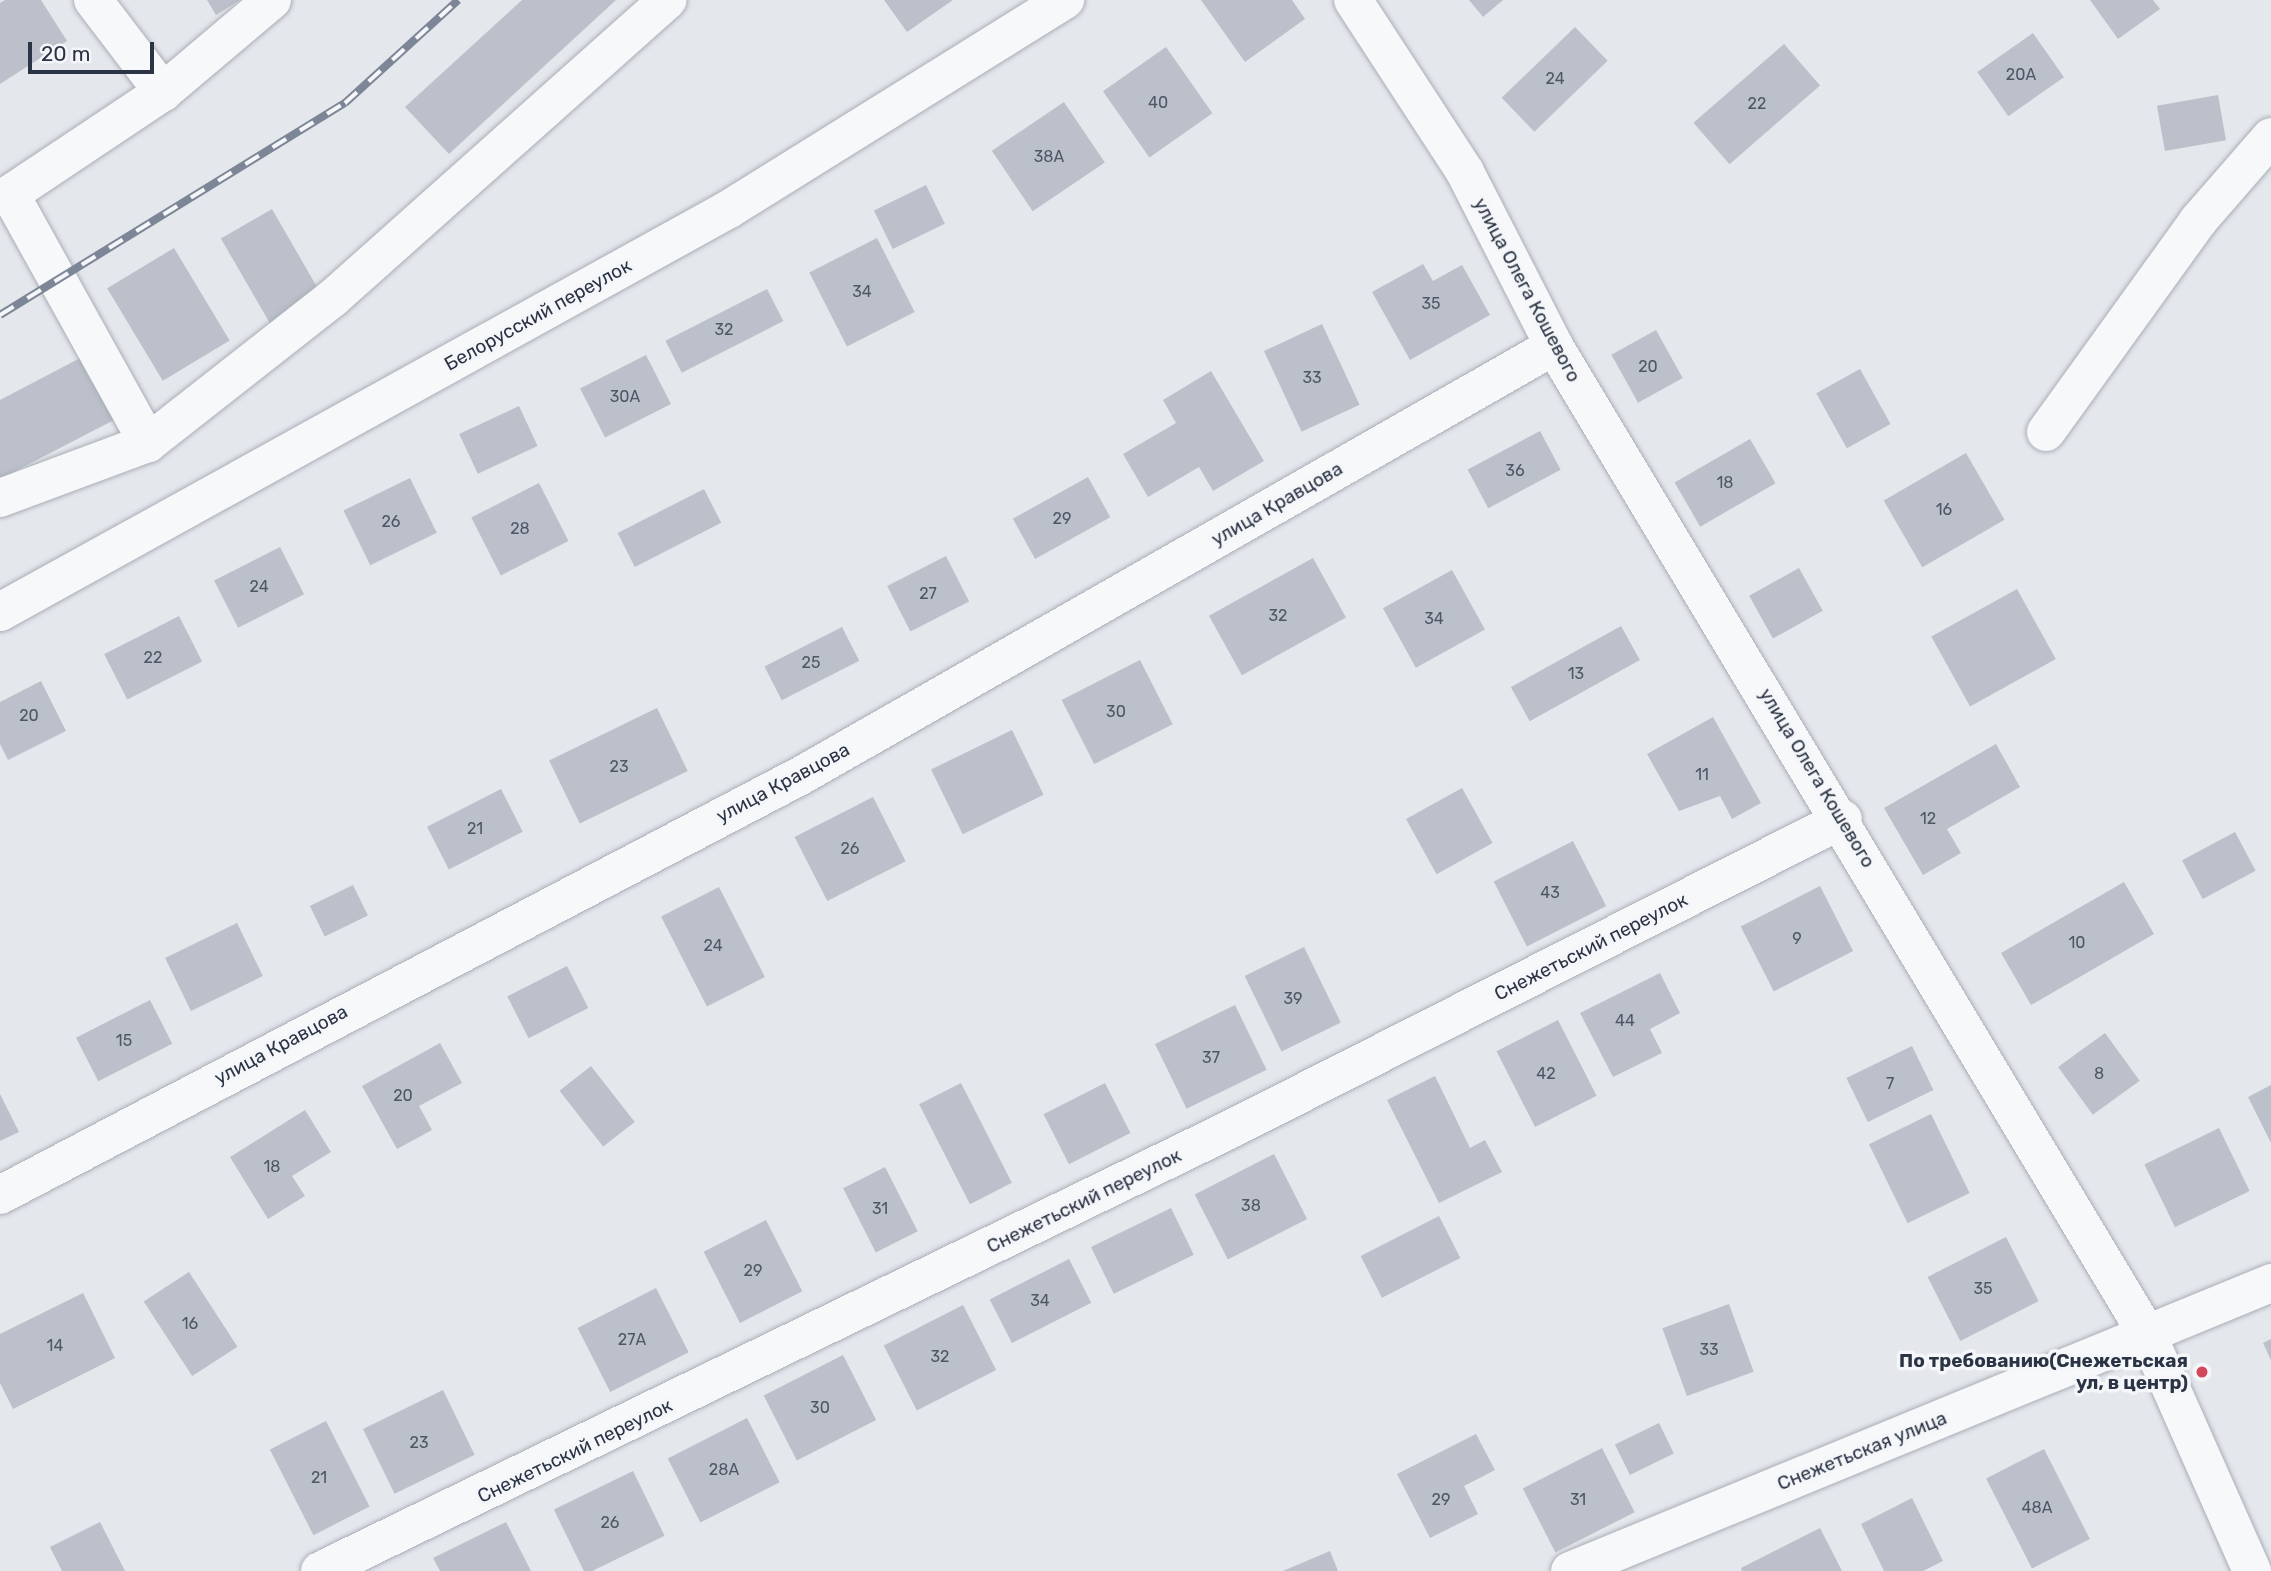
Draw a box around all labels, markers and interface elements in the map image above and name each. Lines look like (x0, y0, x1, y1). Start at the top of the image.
scale bar (32, 28, 158, 72)
text: 20 m (41, 41, 90, 66)
house number: 20А (2006, 65, 2036, 85)
house number: 24 (1545, 69, 1565, 89)
house number: 40 (1148, 93, 1168, 113)
house number: 22 (1748, 94, 1766, 114)
house number: 38А (1034, 147, 1064, 167)
street label: улица Олега Кошевого (1469, 194, 1585, 386)
street label: Белорусский переулок (441, 254, 635, 376)
house number: 34 (852, 282, 872, 302)
house number: 35 (1421, 294, 1441, 314)
house number: 32 (714, 320, 734, 340)
house number: 20 (1638, 357, 1658, 377)
house number: 33 (1302, 368, 1322, 388)
house number: 30А (610, 387, 640, 407)
street label: улица Кравцова (1207, 457, 1347, 551)
house number: 36 (1505, 461, 1525, 481)
house number: 18 (1716, 473, 1734, 493)
house number: 16 (1936, 500, 1952, 520)
house number: 29 (1053, 509, 1071, 529)
house number: 26 (381, 512, 401, 532)
house number: 28 (510, 519, 530, 539)
house number: 24 (249, 577, 269, 597)
house number: 27 (919, 584, 937, 604)
house number: 32 (1268, 606, 1288, 626)
house number: 34 (1424, 609, 1444, 629)
house number: 22 (144, 648, 162, 668)
house number: 25 (802, 653, 820, 673)
house number: 13 (1568, 664, 1584, 684)
street label: улица Олега Кошевого (1754, 684, 1880, 872)
house number: 30 (1106, 702, 1126, 722)
house number: 20 (19, 706, 39, 726)
street label: улица Кравцова (712, 738, 854, 828)
house number: 23 (609, 757, 629, 777)
house number: 11 (1695, 765, 1709, 785)
house number: 12 (1920, 809, 1936, 829)
house number: 21 (467, 819, 483, 839)
house number: 26 (840, 839, 860, 859)
house number: 43 (1540, 883, 1560, 903)
street label: Снежетьский переулок (1491, 888, 1691, 1006)
house number: 9 (1792, 929, 1802, 949)
house number: 10 (2068, 933, 2086, 953)
house number: 24 (703, 936, 723, 956)
house number: 39 (1283, 989, 1303, 1009)
street label: улица Кравцова (210, 1000, 352, 1090)
house number: 44 (1615, 1011, 1635, 1031)
house number: 15 (116, 1031, 132, 1051)
house number: 37 (1202, 1048, 1220, 1068)
house number: 42 (1536, 1064, 1556, 1084)
house number: 8 (2094, 1064, 2104, 1084)
house number: 7 (1886, 1074, 1894, 1094)
house number: 20 (393, 1086, 413, 1106)
street label: Снежетьский переулок (983, 1144, 1185, 1258)
house number: 18 (263, 1157, 281, 1177)
house number: 38 (1241, 1196, 1261, 1216)
house number: 31 (872, 1199, 888, 1219)
house number: 29 (744, 1261, 762, 1281)
house number: 35 (1973, 1279, 1993, 1299)
house number: 34 (1030, 1291, 1050, 1311)
house number: 16 (182, 1314, 198, 1334)
house number: 27А (618, 1330, 646, 1350)
house number: 14 (47, 1336, 63, 1356)
house number: 33 (1699, 1340, 1719, 1360)
house number: 32 (930, 1347, 950, 1367)
place label: По требованию(Снежетьская ул, в центр) (1899, 1350, 2188, 1394)
marker: По требованию(Снежетьская ул, в центр) (2194, 1364, 2210, 1380)
street label: Снежетьский переулок (474, 1394, 676, 1508)
house number: 30 (810, 1398, 830, 1418)
street label: Снежетьская улица (1774, 1407, 1950, 1495)
house number: 23 (409, 1433, 429, 1453)
house number: 28А (709, 1460, 739, 1480)
house number: 21 (311, 1468, 327, 1488)
house number: 29 (1432, 1490, 1450, 1510)
house number: 31 (1570, 1490, 1586, 1510)
house number: 48А (2022, 1498, 2052, 1518)
house number: 26 (600, 1513, 620, 1533)

